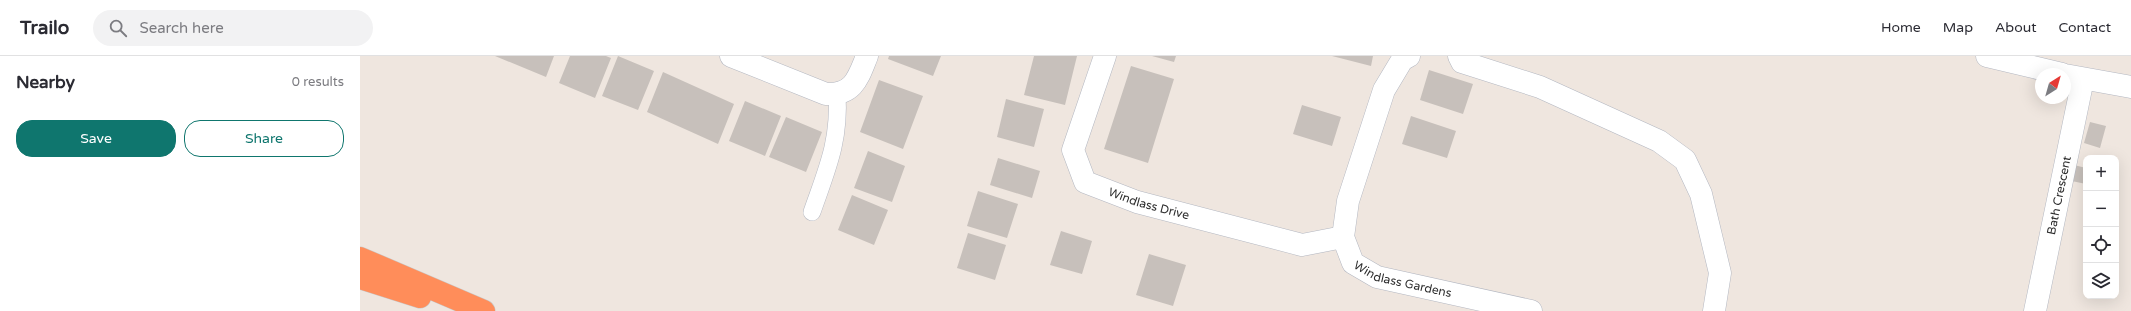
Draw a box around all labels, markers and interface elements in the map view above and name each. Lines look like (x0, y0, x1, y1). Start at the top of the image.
search box (93, 10, 373, 46)
text: Trailo (20, 17, 69, 39)
icon: search (107, 17, 129, 39)
text: Search here (139, 19, 224, 37)
text: Home (1881, 19, 1921, 36)
text: Map (1943, 19, 1973, 36)
text: About (1995, 19, 2037, 36)
text: Contact (2059, 19, 2111, 36)
north arrow (2035, 68, 2071, 104)
text: Nearby (16, 72, 75, 93)
text: 0 results (292, 74, 344, 90)
button: Save (16, 120, 176, 157)
button: Share (184, 120, 344, 157)
street label: Bath Crescent (2044, 154, 2074, 236)
map controls (2083, 155, 2119, 299)
button: + (2083, 155, 2119, 191)
street label: Windlass Drive (1106, 185, 1191, 222)
button: − (2083, 191, 2119, 227)
button: locate (2083, 227, 2119, 263)
street label: Windlass Gardens (1351, 258, 1453, 300)
button: layers (2083, 263, 2119, 299)

